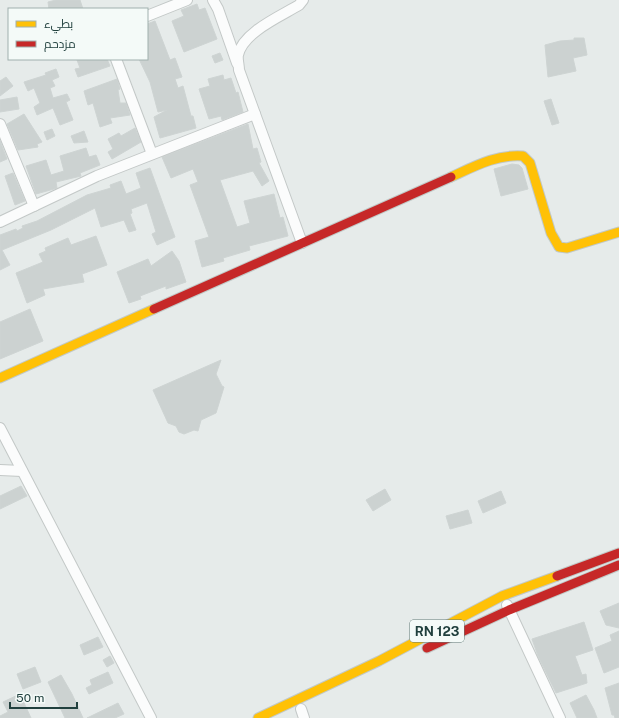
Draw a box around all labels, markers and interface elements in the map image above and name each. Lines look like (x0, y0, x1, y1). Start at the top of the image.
legend (8, 8, 148, 60)
text: بطيء (44, 17, 73, 34)
text: مزدحم (44, 37, 76, 52)
road number: RN 123 (410, 620, 464, 642)
scale bar (10, 684, 77, 710)
text: 50 m (16, 691, 44, 705)

